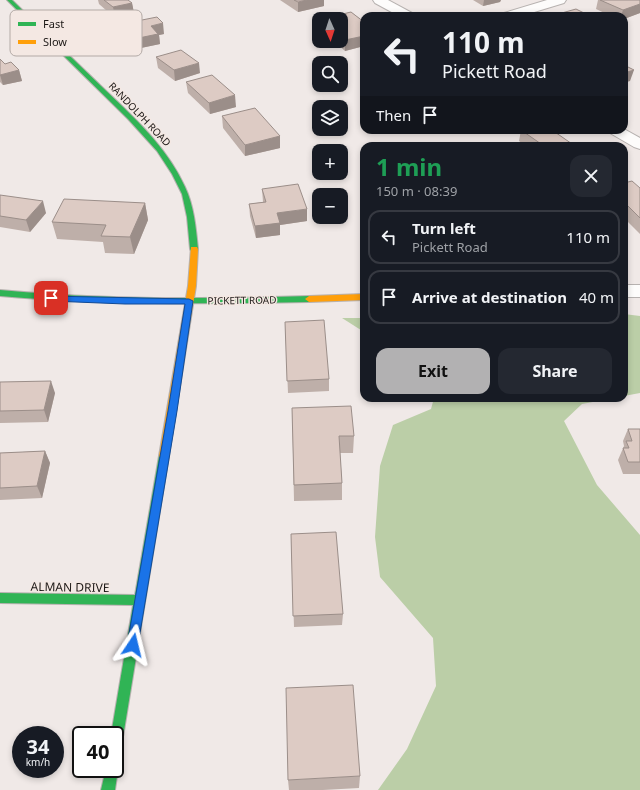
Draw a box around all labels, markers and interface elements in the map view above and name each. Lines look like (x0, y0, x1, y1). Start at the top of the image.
legend (10, 10, 142, 56)
north arrow (312, 12, 348, 48)
map controls (312, 12, 348, 224)
text: Fast (43, 16, 64, 31)
text: 110 m (442, 23, 525, 61)
icon: left (376, 28, 428, 80)
text: Slow (43, 34, 67, 49)
button: search (312, 56, 348, 92)
text: Pickett Road (442, 59, 547, 83)
street label: RANDOLPH ROAD (106, 79, 174, 149)
button: layers (312, 100, 348, 136)
icon: arrive (419, 104, 441, 126)
text: Then (376, 105, 411, 125)
button: + (312, 144, 348, 180)
text: 1 min (376, 150, 442, 183)
button: close (570, 155, 612, 197)
text: 150 m · 08:39 (376, 182, 457, 200)
button: − (312, 188, 348, 224)
text: Turn left (412, 218, 476, 238)
icon: left (378, 226, 400, 248)
text: 110 m (566, 227, 610, 247)
text: Pickett Road (412, 238, 488, 256)
pin (34, 281, 68, 315)
icon: arrive (378, 286, 400, 308)
icon: arrive (40, 287, 62, 309)
text: Arrive at destination (412, 287, 567, 307)
text: 40 m (579, 287, 614, 307)
street label: PICKETT ROAD (207, 292, 277, 308)
button: Exit (376, 348, 490, 394)
button: Share (498, 348, 612, 394)
street label: ALMAN DRIVE (30, 578, 110, 596)
position arrow (112, 624, 154, 666)
speed limit sign: 40 (72, 726, 124, 778)
text: 34 (27, 733, 49, 760)
text: km/h (26, 755, 50, 769)

